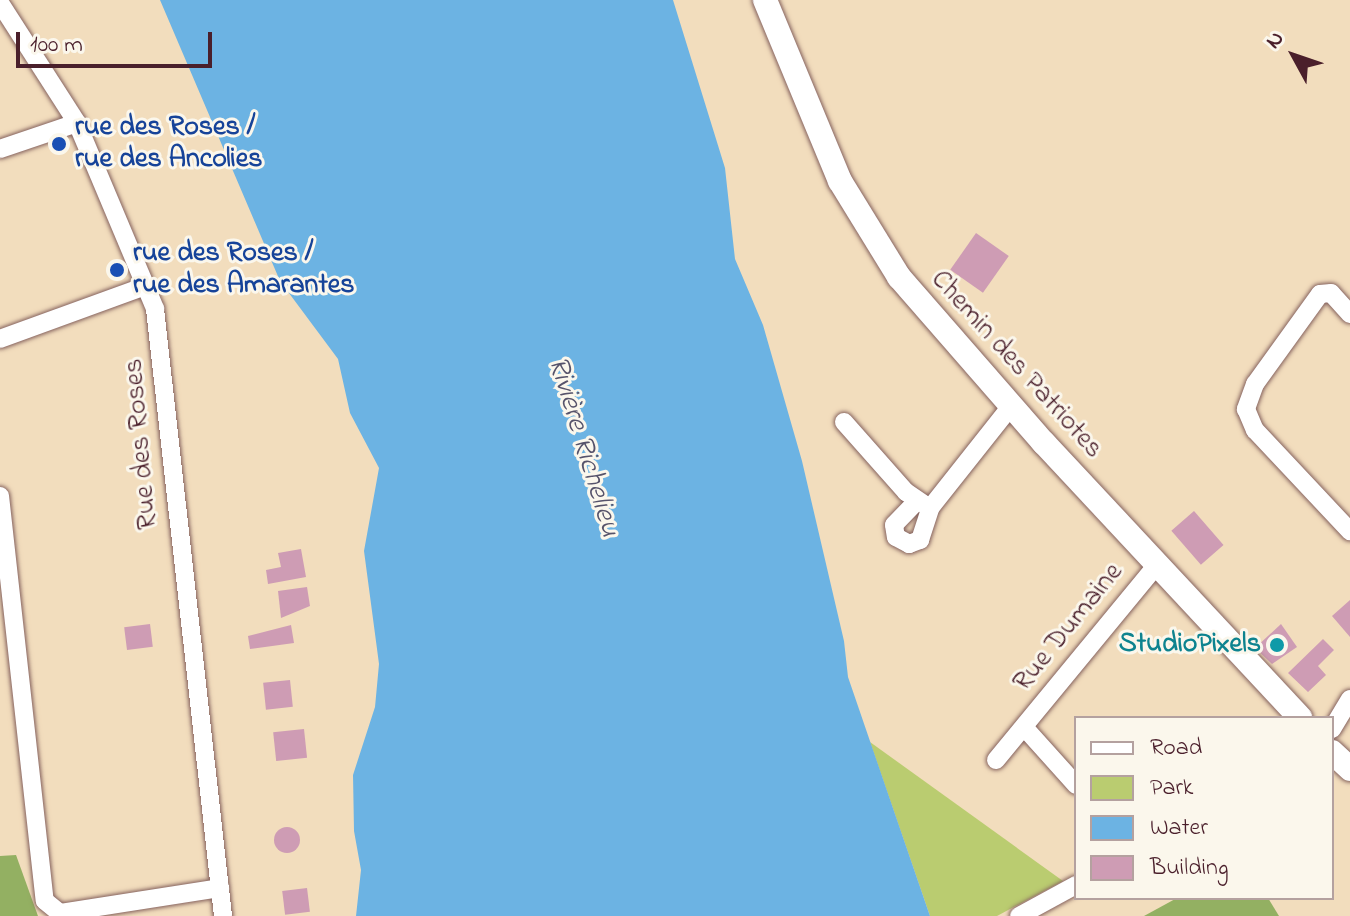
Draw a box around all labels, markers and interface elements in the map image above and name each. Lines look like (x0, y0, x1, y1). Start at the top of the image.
scale bar (20, 16, 216, 66)
north arrow (1254, 16, 1334, 96)
text: N (1259, 25, 1293, 57)
text: 100 m (30, 28, 83, 63)
place label: rue des Roses / rue des Ancolies (75, 111, 262, 177)
marker: rue des Roses / rue des Ancolies (50, 135, 68, 153)
place label: rue des Roses / rue des Amarantes (133, 237, 355, 303)
marker: rue des Roses / rue des Amarantes (108, 261, 126, 279)
street label: Chemin des Patriotes (923, 264, 1109, 466)
water label: Rivière Richelieu (539, 353, 627, 541)
street label: Rue des Roses (118, 357, 166, 531)
street label: Rue Dumaine (1007, 557, 1131, 699)
place label: StudioPixels (1119, 628, 1261, 662)
marker: StudioPixels (1268, 636, 1286, 654)
legend (1074, 716, 1334, 900)
text: Road (1150, 731, 1202, 766)
text: Park (1150, 771, 1193, 806)
text: Water (1150, 811, 1208, 846)
text: Building (1150, 851, 1229, 886)

